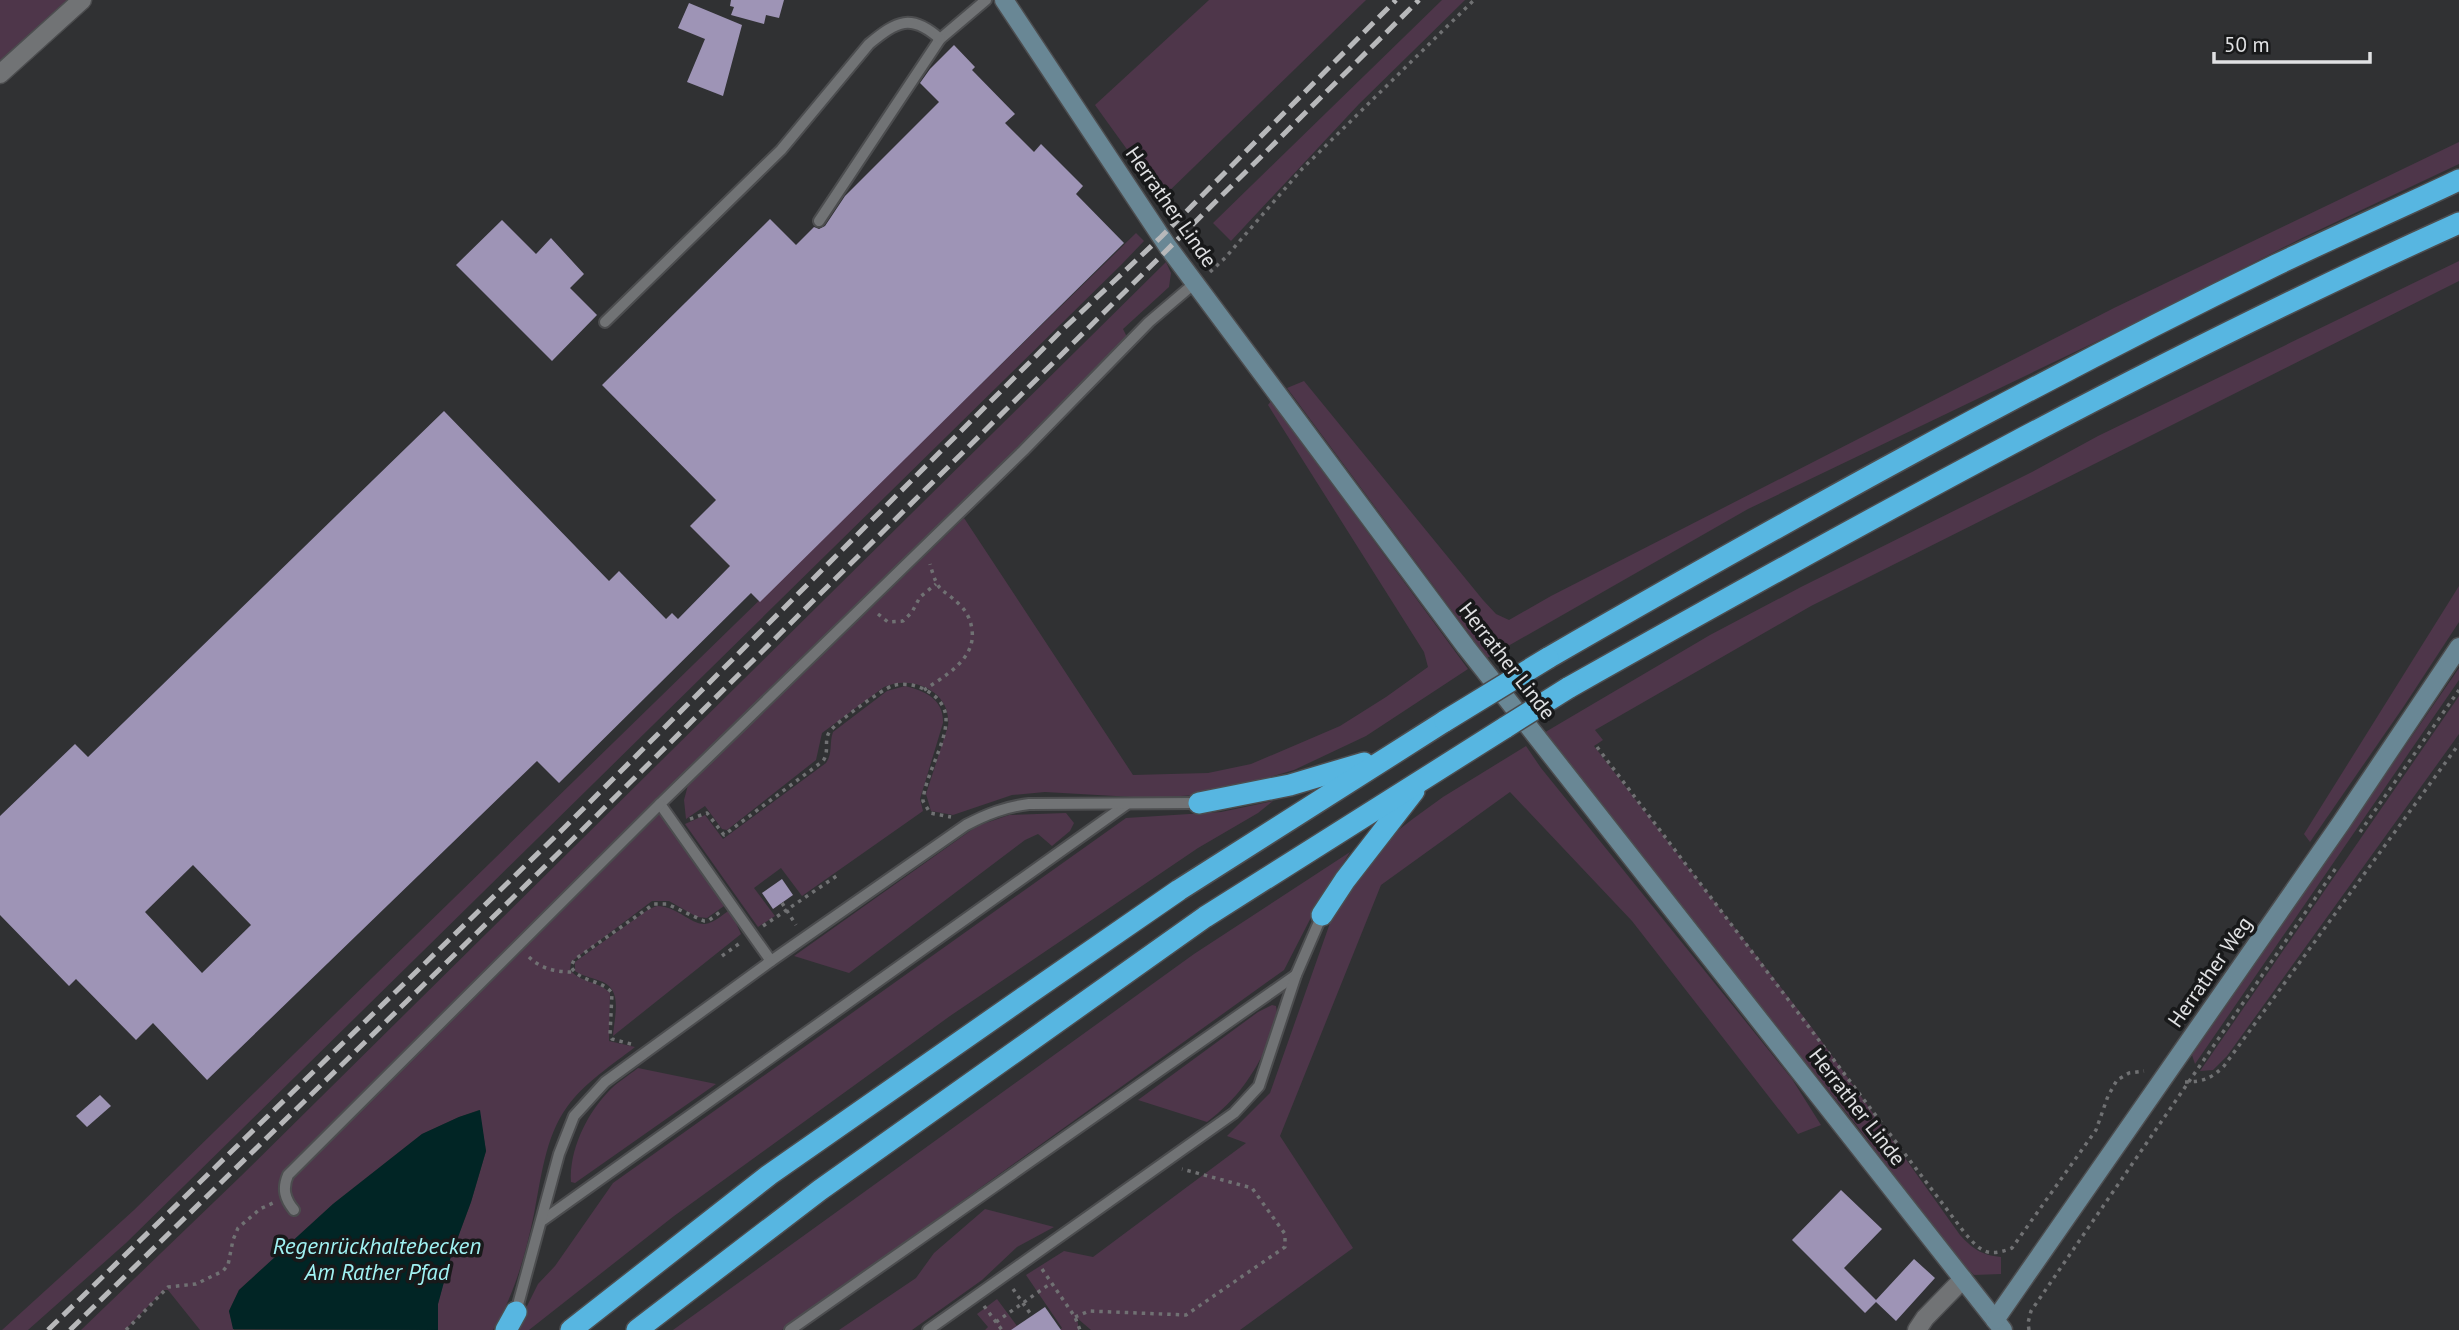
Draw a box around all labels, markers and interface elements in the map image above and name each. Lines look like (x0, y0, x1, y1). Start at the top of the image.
scale bar (2214, 21, 2370, 65)
text: 50 m (2224, 31, 2270, 58)
street label: Herrather Linde (1120, 141, 1223, 272)
street label: Herrather Linde (1453, 597, 1562, 725)
street label: Herrather Weg (2161, 911, 2258, 1032)
street label: Herrather Linde (1803, 1043, 1912, 1171)
water label: Regenrückhaltebecken Am Rather Pfad (273, 1231, 481, 1286)

